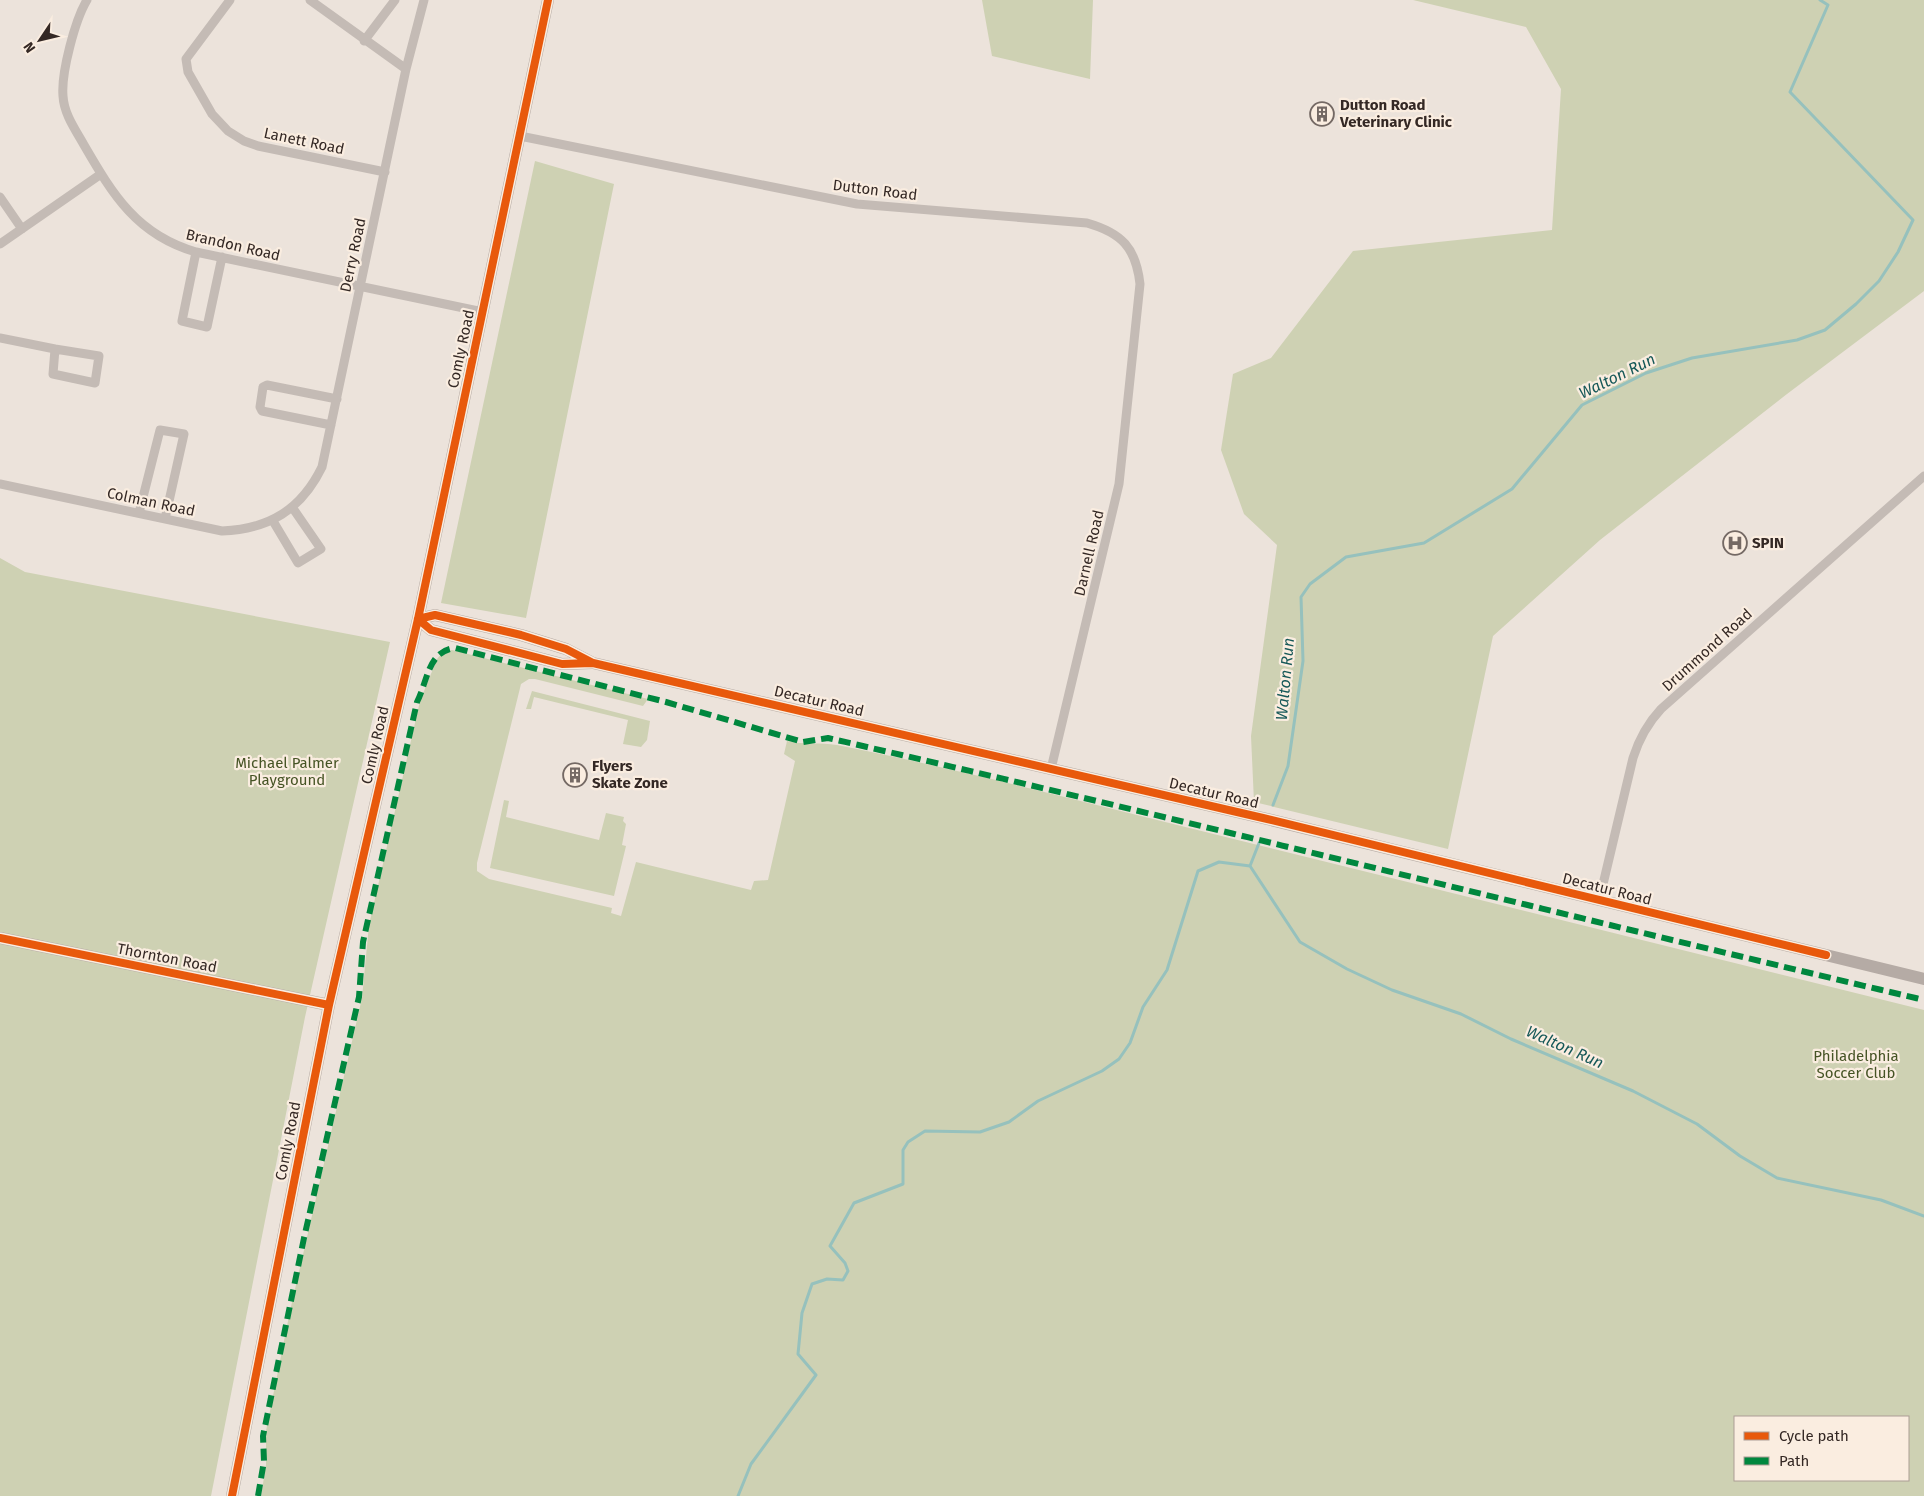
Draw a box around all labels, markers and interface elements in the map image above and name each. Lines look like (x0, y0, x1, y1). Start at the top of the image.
north arrow (15, 15, 65, 65)
text: N (20, 38, 39, 56)
place label: Dutton Road Veterinary Clinic (1339, 96, 1453, 131)
building icon: Dutton Road Veterinary Clinic (1309, 101, 1335, 127)
street label: Lanett Road (262, 124, 346, 158)
street label: Dutton Road (832, 176, 918, 204)
street label: Derry Road (336, 216, 370, 294)
street label: Brandon Road (184, 225, 282, 265)
street label: Comly Road (444, 308, 478, 390)
water label: Walton Run (1576, 349, 1658, 403)
street label: Colman Road (105, 484, 197, 520)
street label: Darnell Road (1070, 508, 1108, 598)
hospital icon: SPIN (1722, 530, 1748, 556)
place label: SPIN (1752, 534, 1784, 552)
street label: Drummond Road (1658, 605, 1756, 695)
water label: Walton Run (1272, 637, 1298, 721)
street label: Decatur Road (772, 682, 866, 720)
street label: Comly Road (357, 704, 393, 786)
park label: Michael Palmer Playground (235, 754, 339, 789)
place label: Flyers Skate Zone (592, 757, 668, 792)
building icon: Flyers Skate Zone (562, 762, 588, 788)
street label: Decatur Road (1167, 774, 1261, 812)
street label: Decatur Road (1560, 869, 1654, 909)
street label: Thornton Road (116, 940, 218, 976)
water label: Walton Run (1523, 1021, 1607, 1073)
park label: Philadelphia Soccer Club (1813, 1047, 1899, 1082)
street label: Comly Road (272, 1100, 304, 1182)
legend (1734, 1416, 1909, 1481)
text: Cycle path (1779, 1427, 1849, 1445)
text: Path (1779, 1452, 1809, 1470)

